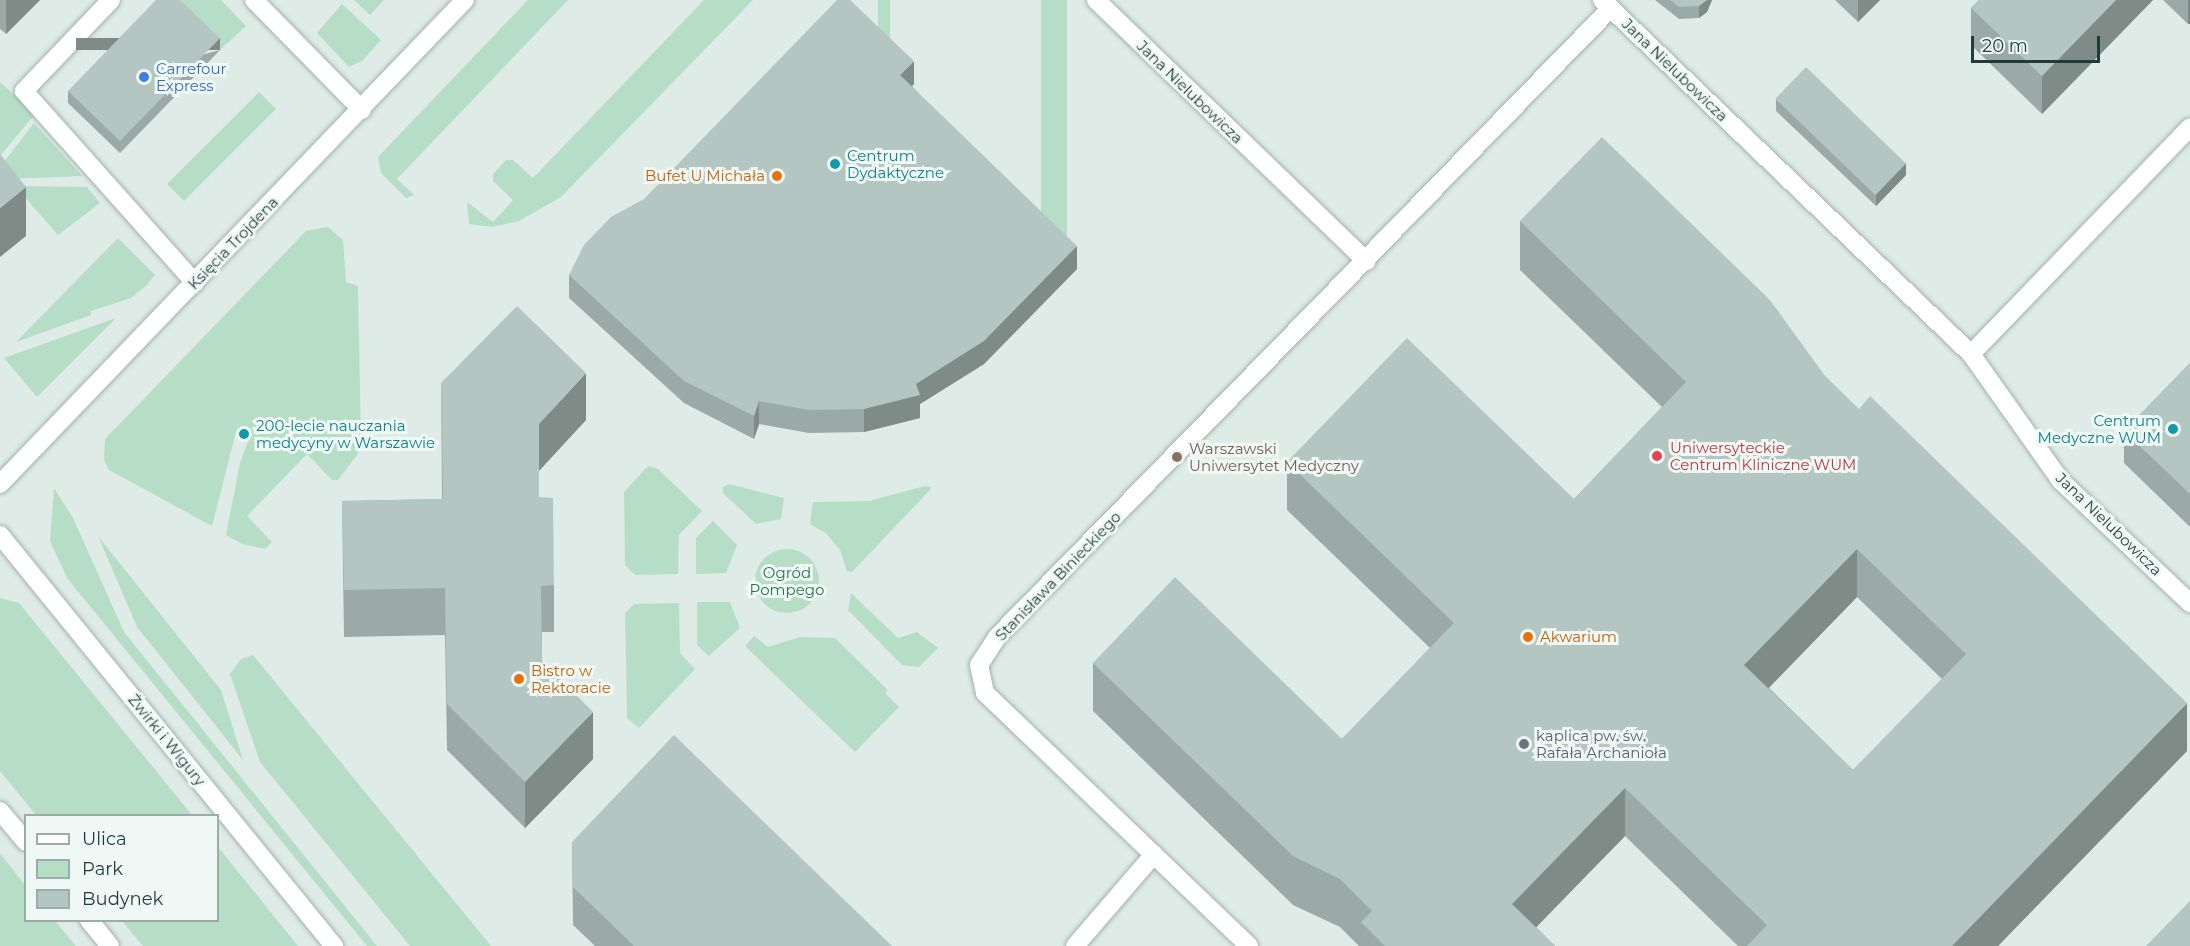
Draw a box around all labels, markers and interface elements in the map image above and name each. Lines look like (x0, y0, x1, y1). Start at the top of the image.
street label: Jana Nielubowicza (1618, 15, 1732, 125)
scale bar (1974, 24, 2103, 62)
text: 20 m (1982, 35, 2028, 57)
street label: Jana Nielubowicza (1133, 37, 1247, 147)
place label: Carrefour Express (156, 59, 227, 94)
marker: Carrefour Express (137, 70, 151, 84)
place label: Centrum Dydaktyczne (847, 146, 944, 181)
marker: Centrum Dydaktyczne (828, 157, 842, 171)
place label: Bufet U Michała (645, 167, 765, 185)
marker: Bufet U Michała (770, 169, 784, 183)
street label: Księcia Trojdena (184, 193, 282, 293)
place label: Centrum Medyczne WUM (2038, 411, 2161, 446)
place label: 200-lecie nauczania medycyny w Warszawie (256, 416, 435, 451)
marker: Centrum Medyczne WUM (2166, 422, 2180, 436)
marker: 200-lecie nauczania medycyny w Warszawie (237, 427, 251, 441)
place label: Uniwersyteckie Centrum Kliniczne WUM (1670, 438, 1856, 473)
place label: Warszawski Uniwersytet Medyczny (1189, 439, 1359, 474)
marker: Uniwersyteckie Centrum Kliniczne WUM (1648, 447, 1666, 465)
marker: Warszawski Uniwersytet Medyczny (1170, 450, 1184, 464)
street label: Jana Nielubowicza (2052, 469, 2166, 579)
street label: Stanisława Binieckiego (992, 508, 1124, 644)
park label: Ogród Pompego (750, 563, 824, 598)
place label: Akwarium (1540, 628, 1617, 646)
marker: Akwarium (1521, 630, 1535, 644)
place label: Bistro w Rektoracie (531, 661, 611, 696)
marker: Bistro w Rektoracie (512, 672, 526, 686)
street label: Żwirki i Wigury (125, 691, 209, 789)
place label: kaplica pw. św. Rafała Archanioła (1536, 726, 1667, 761)
marker: kaplica pw. św. Rafała Archanioła (1517, 737, 1531, 751)
legend (24, 814, 219, 922)
text: Ulica (82, 828, 127, 850)
text: Park (82, 858, 123, 880)
text: Budynek (82, 888, 163, 910)

